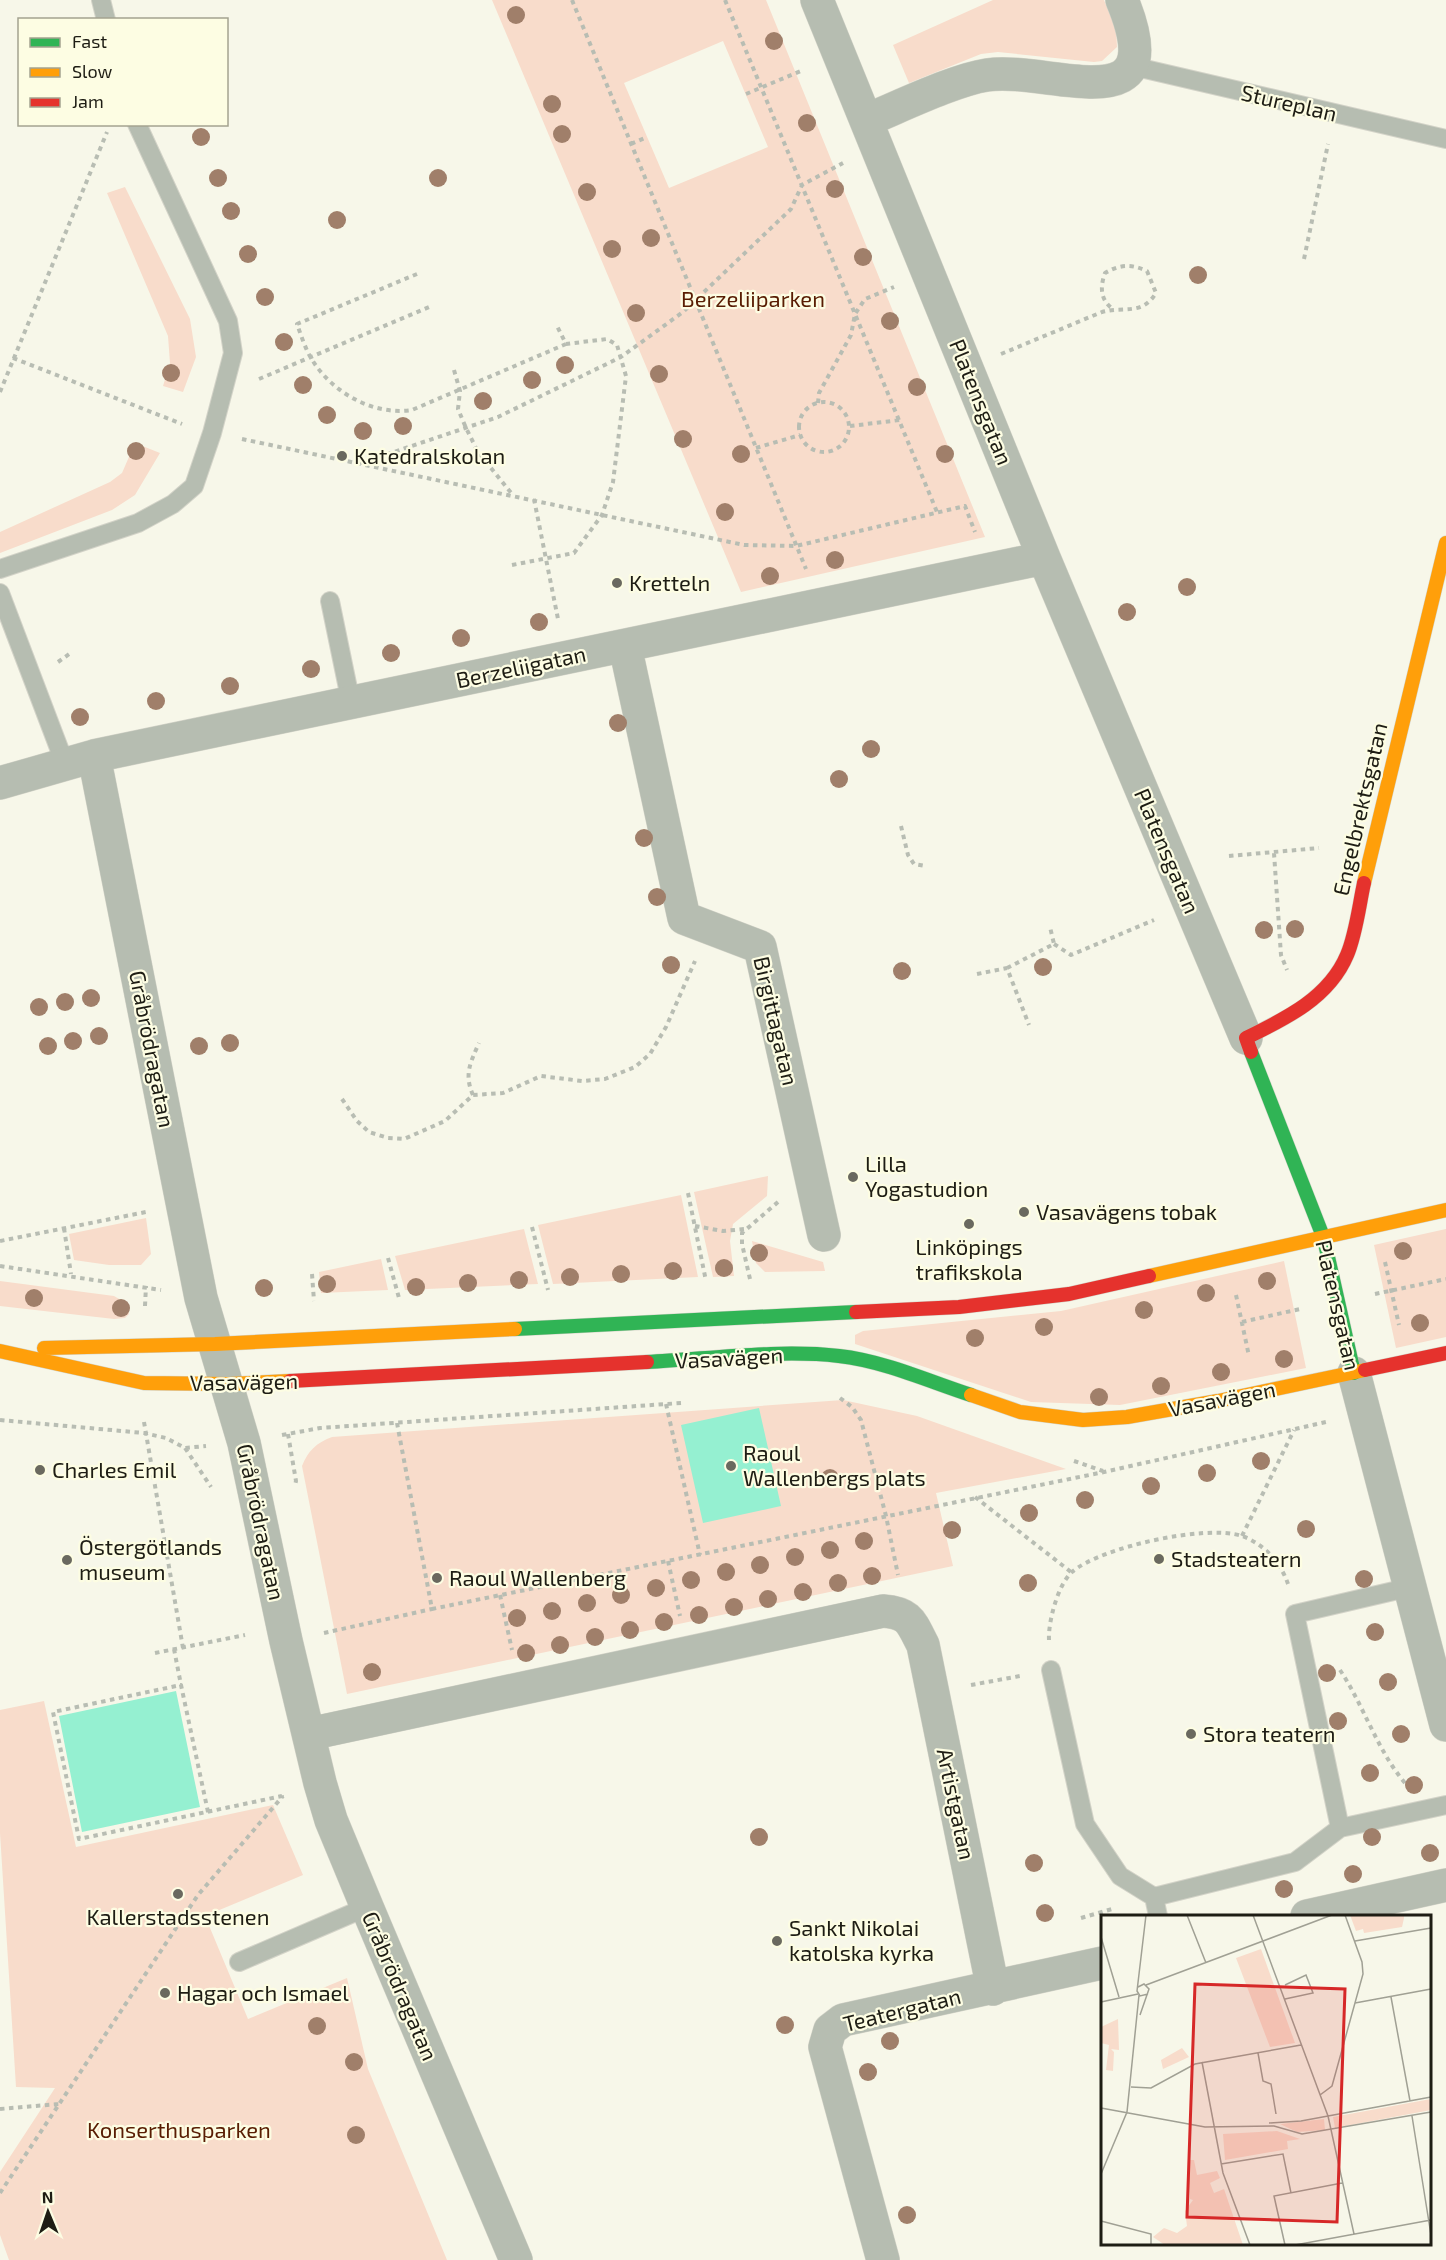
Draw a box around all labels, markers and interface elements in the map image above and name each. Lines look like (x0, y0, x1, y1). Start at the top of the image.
legend (18, 18, 228, 126)
text: Fast (72, 30, 107, 52)
text: Slow (72, 60, 113, 82)
street label: Stureplan (1239, 78, 1340, 126)
text: Jam (72, 90, 104, 112)
park label: Berzeliiparken (681, 285, 825, 311)
street label: Platensgatan (945, 335, 1019, 468)
place label: Katedralskolan (354, 442, 505, 468)
marker: Katedralskolan (335, 449, 349, 463)
place label: Kretteln (629, 569, 710, 595)
marker: Kretteln (610, 576, 624, 590)
street label: Berzeliigatan (453, 640, 588, 692)
street label: Engelbrektsgatan (1326, 720, 1392, 898)
street label: Platensgatan (1130, 784, 1206, 917)
street label: Birgittagatan (749, 954, 804, 1088)
street label: Gråbrödragatan (125, 968, 181, 1129)
place label: Lilla Yogastudion (865, 1150, 988, 1201)
marker: Lilla Yogastudion (846, 1170, 860, 1184)
place label: Vasavägens tobak (1036, 1198, 1217, 1224)
marker: Vasavägens tobak (1017, 1205, 1031, 1219)
marker: Linköpings trafikskola (962, 1217, 976, 1231)
place label: Linköpings trafikskola (915, 1233, 1023, 1284)
street label: Platensgatan (1311, 1237, 1367, 1373)
street label: Vasavägen (674, 1341, 784, 1373)
street label: Vasavägen (189, 1367, 298, 1395)
street label: Vasavägen (1166, 1375, 1278, 1421)
place label: Raoul Wallenbergs plats (743, 1439, 926, 1490)
street label: Gråbrödragatan (233, 1441, 291, 1602)
place label: Charles Emil (52, 1456, 177, 1482)
marker: Raoul Wallenbergs plats (724, 1459, 738, 1473)
marker: Charles Emil (33, 1463, 47, 1477)
place label: Östergötlands museum (79, 1533, 222, 1584)
place label: Stadsteatern (1171, 1545, 1302, 1571)
marker: Stadsteatern (1152, 1552, 1166, 1566)
marker: Östergötlands museum (60, 1553, 74, 1567)
place label: Raoul Wallenberg (449, 1564, 626, 1590)
marker: Raoul Wallenberg (430, 1571, 444, 1585)
place label: Stora teatern (1203, 1720, 1336, 1746)
marker: Stora teatern (1184, 1727, 1198, 1741)
street label: Artistgatan (932, 1746, 981, 1862)
marker: Kallerstadsstenen (171, 1887, 185, 1901)
place label: Kallerstadsstenen (87, 1903, 269, 1929)
street label: Gråbrödragatan (358, 1907, 444, 2064)
place label: Sankt Nikolai katolska kyrka (789, 1914, 934, 1965)
inset map (1101, 1915, 1431, 2245)
marker: Sankt Nikolai katolska kyrka (770, 1934, 784, 1948)
place label: Hagar och Ismael (177, 1979, 349, 2005)
street label: Teatergatan (840, 1982, 963, 2036)
marker: Hagar och Ismael (158, 1986, 172, 2000)
park label: Konserthusparken (87, 2116, 271, 2142)
north arrow (18, 2182, 78, 2242)
text: N (41, 2187, 54, 2206)

